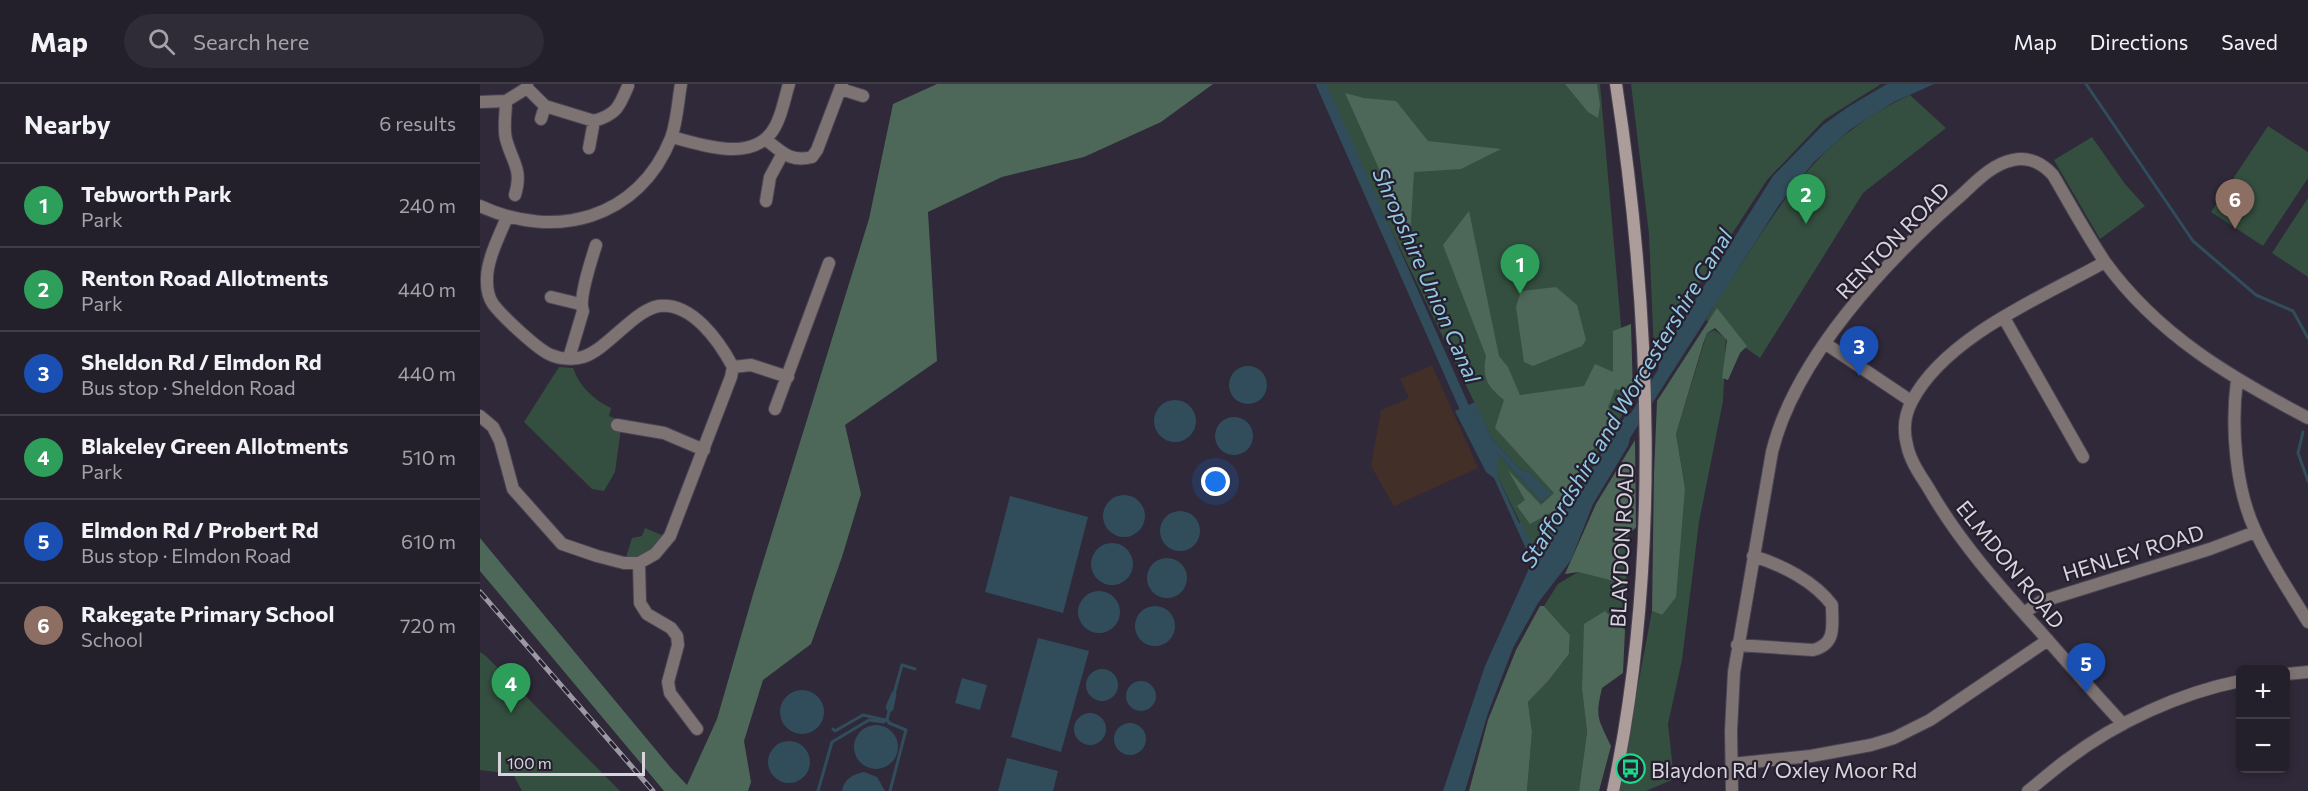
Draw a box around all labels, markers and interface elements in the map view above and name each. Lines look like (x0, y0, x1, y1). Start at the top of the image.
search box (124, 14, 544, 68)
text: Map (30, 24, 88, 58)
icon: search (145, 25, 178, 58)
text: Search here (193, 28, 309, 55)
text: Map (2014, 29, 2057, 54)
text: Directions (2090, 29, 2188, 54)
text: Saved (2221, 29, 2278, 54)
text: Nearby (24, 108, 111, 139)
text: 6 results (379, 111, 456, 135)
water label: Shropshire Union Canal (1367, 163, 1487, 387)
pin: 2 (1786, 174, 1826, 224)
street label: RENTON ROAD (1830, 177, 1954, 303)
text: Tebworth Park (81, 180, 232, 207)
pin: 6 (2216, 180, 2254, 229)
text: 1 (39, 193, 48, 217)
text: 240 m (399, 193, 456, 217)
text: Park (81, 207, 123, 231)
water label: Staffordshire and Worcestershire Canal (1514, 224, 1738, 572)
pin: 1 (1500, 244, 1540, 294)
text: Renton Road Allotments (81, 264, 328, 291)
text: 2 (38, 277, 49, 301)
text: 440 m (398, 277, 456, 301)
text: Park (81, 291, 123, 315)
pin: 3 (1840, 326, 1878, 376)
text: Sheldon Rd / Elmdon Rd (81, 348, 322, 375)
text: 3 (38, 361, 49, 385)
text: 440 m (398, 361, 456, 385)
text: Bus stop · Sheldon Road (81, 375, 296, 399)
text: Blakeley Green Allotments (81, 432, 348, 459)
text: 4 (37, 445, 50, 469)
text: 510 m (402, 445, 456, 469)
text: Park (81, 459, 123, 483)
street label: BLAYDON ROAD (1604, 462, 1638, 628)
your location (1201, 467, 1230, 496)
street label: ELMDON ROAD (1952, 495, 2070, 633)
text: Elmdon Rd / Probert Rd (81, 516, 319, 543)
street label: HENLEY ROAD (2059, 519, 2207, 585)
text: 5 (38, 529, 49, 553)
text: 610 m (401, 529, 456, 553)
text: Bus stop · Elmdon Road (81, 543, 291, 567)
text: Rakegate Primary School (81, 600, 334, 627)
text: 6 (37, 613, 50, 637)
text: 720 m (400, 613, 456, 637)
text: School (81, 627, 143, 651)
pin: 5 (2066, 644, 2106, 693)
pin: 4 (492, 664, 531, 713)
map controls (2236, 665, 2290, 773)
button: + (2236, 665, 2290, 719)
button: − (2236, 719, 2290, 773)
scale bar (498, 749, 645, 776)
text: 100 m (507, 753, 552, 772)
bus stop icon: Blaydon Rd / Oxley Moor Rd (1614, 753, 1646, 785)
place label: Blaydon Rd / Oxley Moor Rd (1651, 757, 1917, 782)

